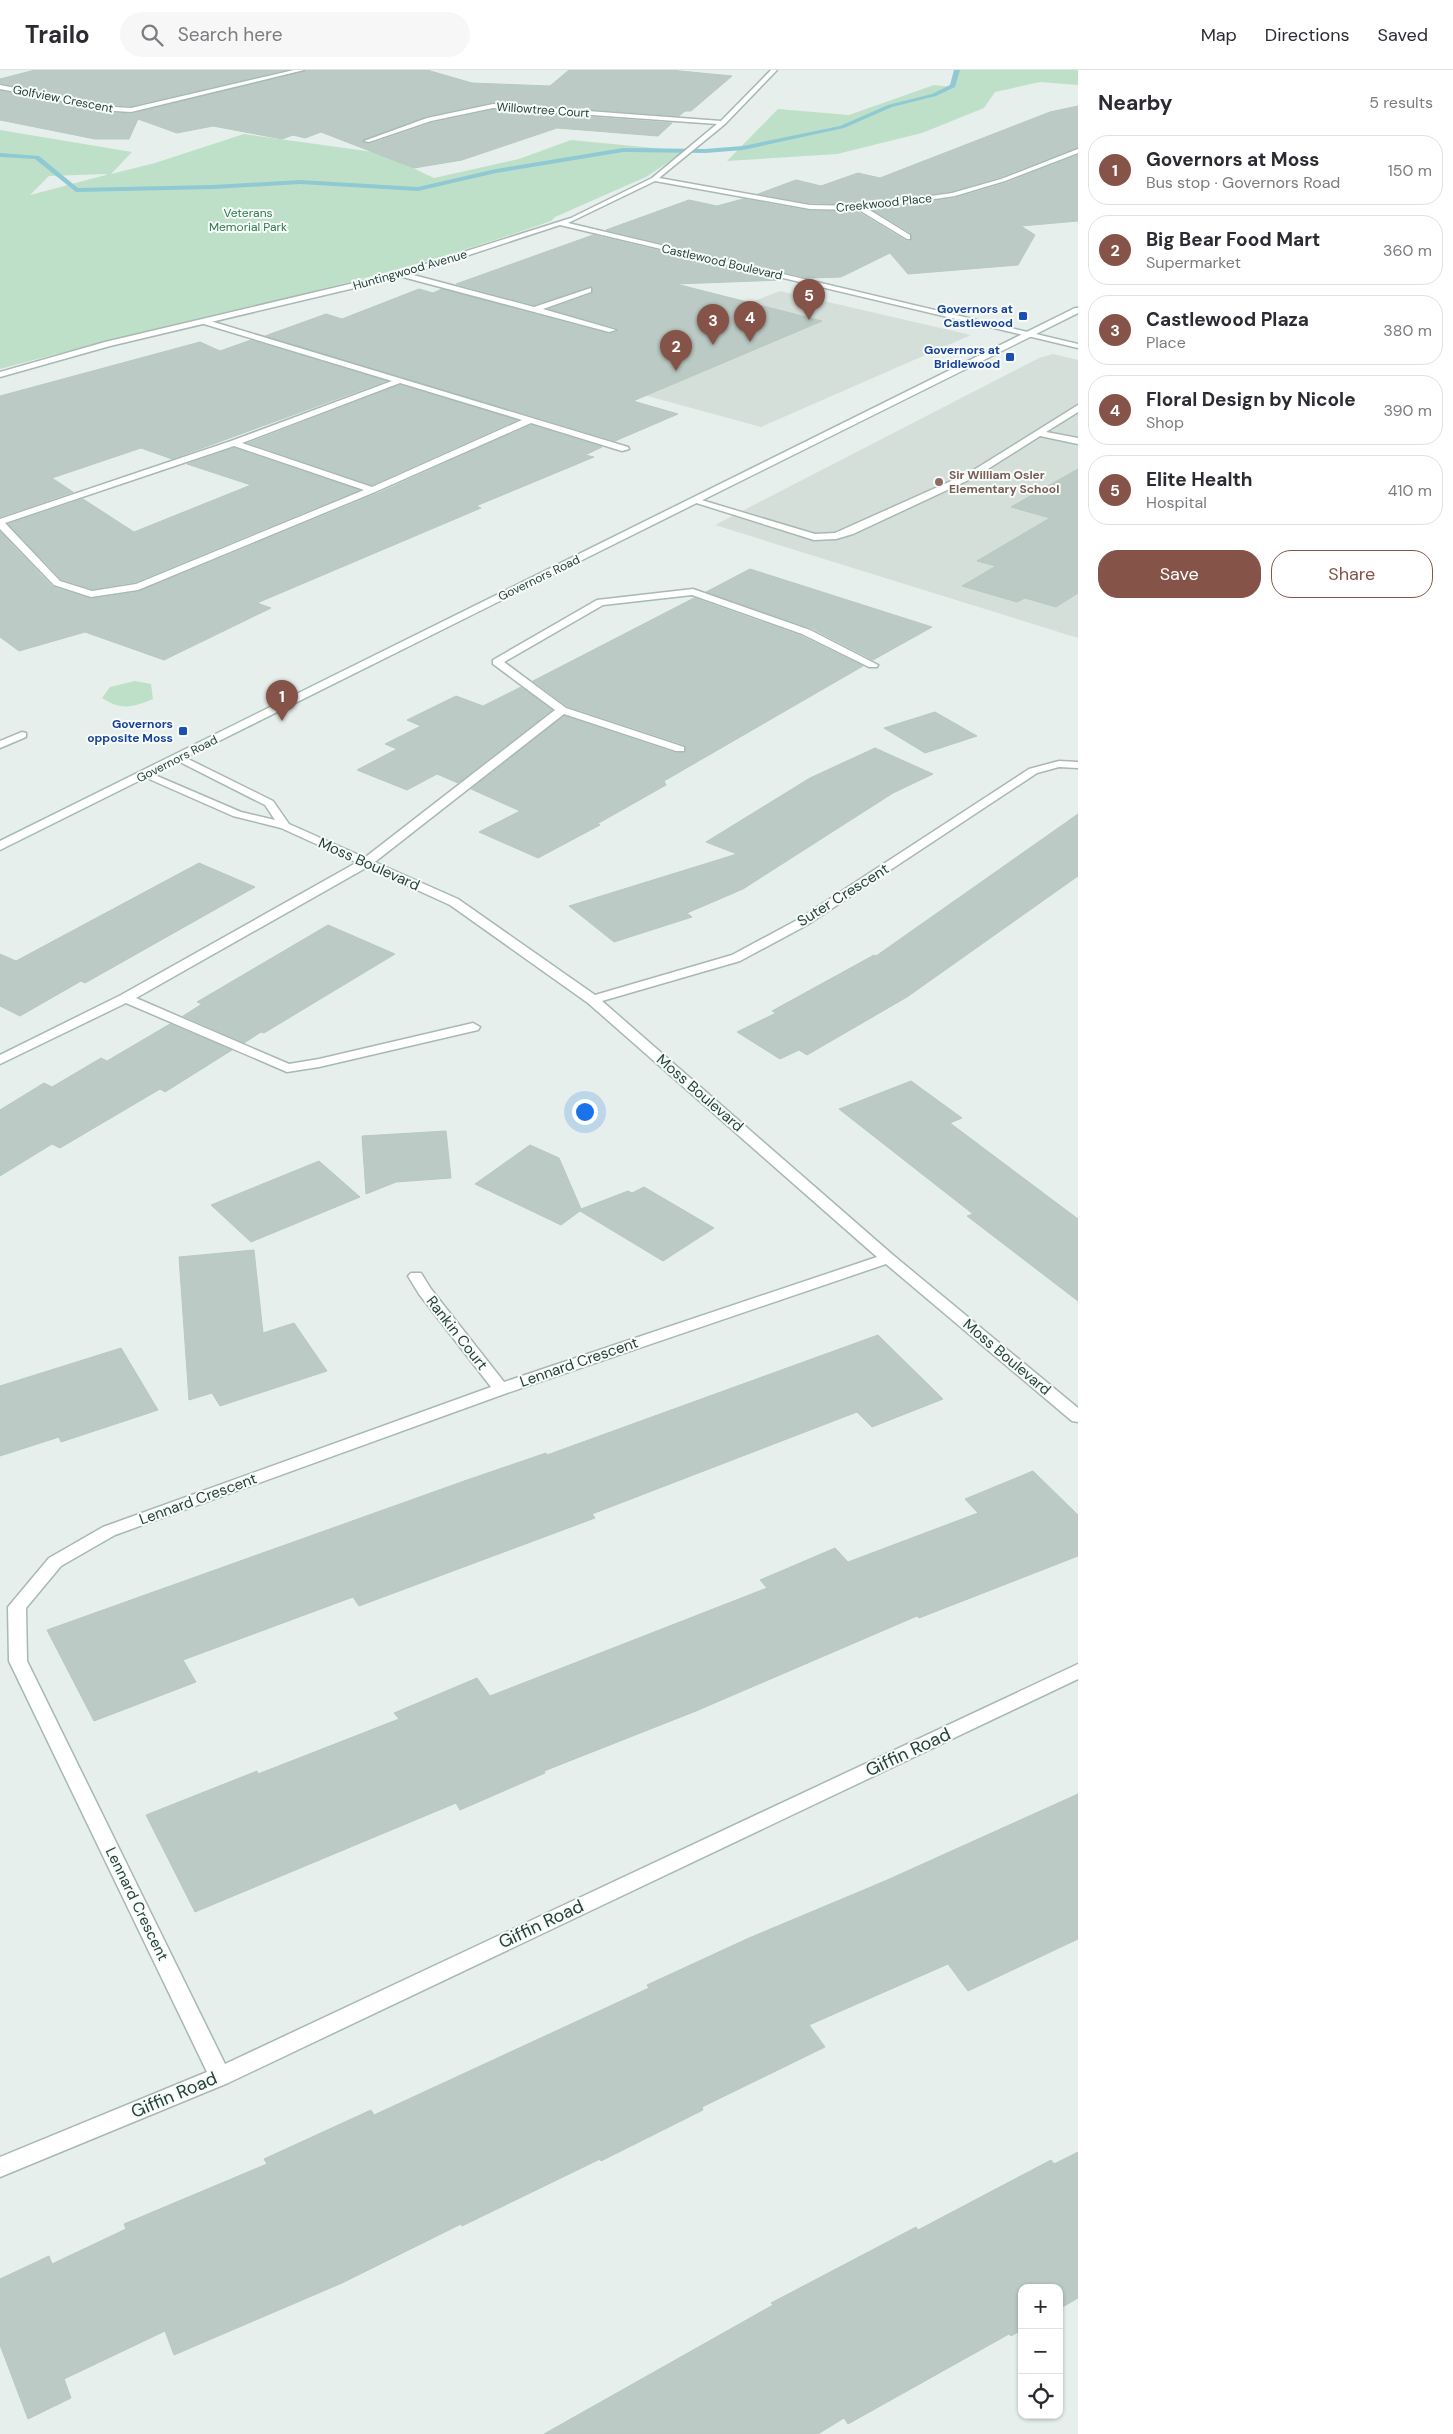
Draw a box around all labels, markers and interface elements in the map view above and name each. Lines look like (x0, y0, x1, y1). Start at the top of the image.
search box (120, 12, 470, 57)
text: Trailo (25, 19, 90, 50)
icon: search (138, 21, 166, 49)
text: Search here (178, 22, 283, 47)
text: Map (1201, 23, 1237, 47)
text: Directions (1265, 23, 1350, 47)
text: Saved (1378, 23, 1428, 47)
street label: Golfview Crescent (11, 81, 115, 117)
text: Nearby (1098, 89, 1172, 117)
text: 5 results (1369, 92, 1433, 113)
street label: Willowtree Court (496, 99, 590, 121)
text: Governors at Moss (1146, 147, 1319, 172)
text: 1 (1112, 160, 1118, 181)
text: 150 m (1388, 160, 1432, 181)
text: Bus stop · Governors Road (1146, 172, 1340, 193)
street label: Creekwood Place (835, 190, 933, 216)
park label: Veterans Memorial Park (209, 205, 287, 235)
text: Big Bear Food Mart (1146, 227, 1320, 252)
street label: Castlewood Boulevard (660, 240, 784, 284)
text: 2 (1110, 240, 1120, 261)
text: 360 m (1383, 240, 1432, 261)
street label: Huntingwood Avenue (351, 246, 469, 294)
text: Supermarket (1146, 252, 1241, 273)
pin: 5 (793, 279, 825, 320)
pin: 4 (734, 301, 766, 342)
place label: Governors at Castlewood (937, 301, 1013, 331)
pin: 3 (697, 304, 729, 345)
text: Castlewood Plaza (1146, 307, 1309, 332)
marker: Governors at Castlewood (1017, 310, 1029, 322)
text: 3 (1110, 320, 1120, 341)
text: 380 m (1383, 320, 1432, 341)
pin: 2 (660, 330, 692, 371)
text: Place (1146, 332, 1186, 353)
place label: Governors at Bridlewood (924, 342, 1000, 372)
marker: Governors at Bridlewood (1004, 351, 1016, 363)
text: Floral Design by Nicole (1146, 387, 1356, 412)
text: 4 (1110, 400, 1120, 421)
text: 390 m (1384, 400, 1432, 421)
text: Shop (1146, 412, 1184, 433)
place label: Sir William Osler Elementary School (949, 467, 1059, 497)
text: Elite Health (1146, 467, 1252, 492)
marker: Sir William Osler Elementary School (933, 476, 945, 488)
text: 5 (1110, 480, 1120, 501)
text: 410 m (1388, 480, 1432, 501)
text: Hospital (1146, 492, 1207, 513)
button: Save (1098, 550, 1261, 598)
button: Share (1271, 550, 1433, 598)
street label: Governors Road (496, 551, 582, 605)
pin: 1 (266, 680, 298, 721)
place label: Governors opposite Moss (87, 716, 173, 746)
marker: Governors opposite Moss (177, 725, 189, 737)
street label: Governors Road (134, 732, 220, 786)
street label: Moss Boulevard (315, 833, 423, 895)
street label: Suter Crescent (793, 859, 893, 931)
street label: Moss Boulevard (652, 1050, 748, 1136)
your location (572, 1099, 598, 1125)
street label: Rankin Court (422, 1292, 492, 1374)
street label: Moss Boulevard (959, 1314, 1055, 1400)
street label: Lennard Crescent (517, 1332, 641, 1392)
street label: Lennard Crescent (136, 1468, 260, 1530)
street label: Giffin Road (862, 1722, 954, 1782)
street label: Lennard Crescent (101, 1844, 173, 1964)
street label: Giffin Road (495, 1894, 587, 1954)
street label: Giffin Road (127, 2066, 221, 2124)
map controls (1018, 2284, 1063, 2419)
button: + (1018, 2284, 1063, 2329)
button: − (1018, 2329, 1063, 2374)
button: locate (1018, 2374, 1063, 2419)

